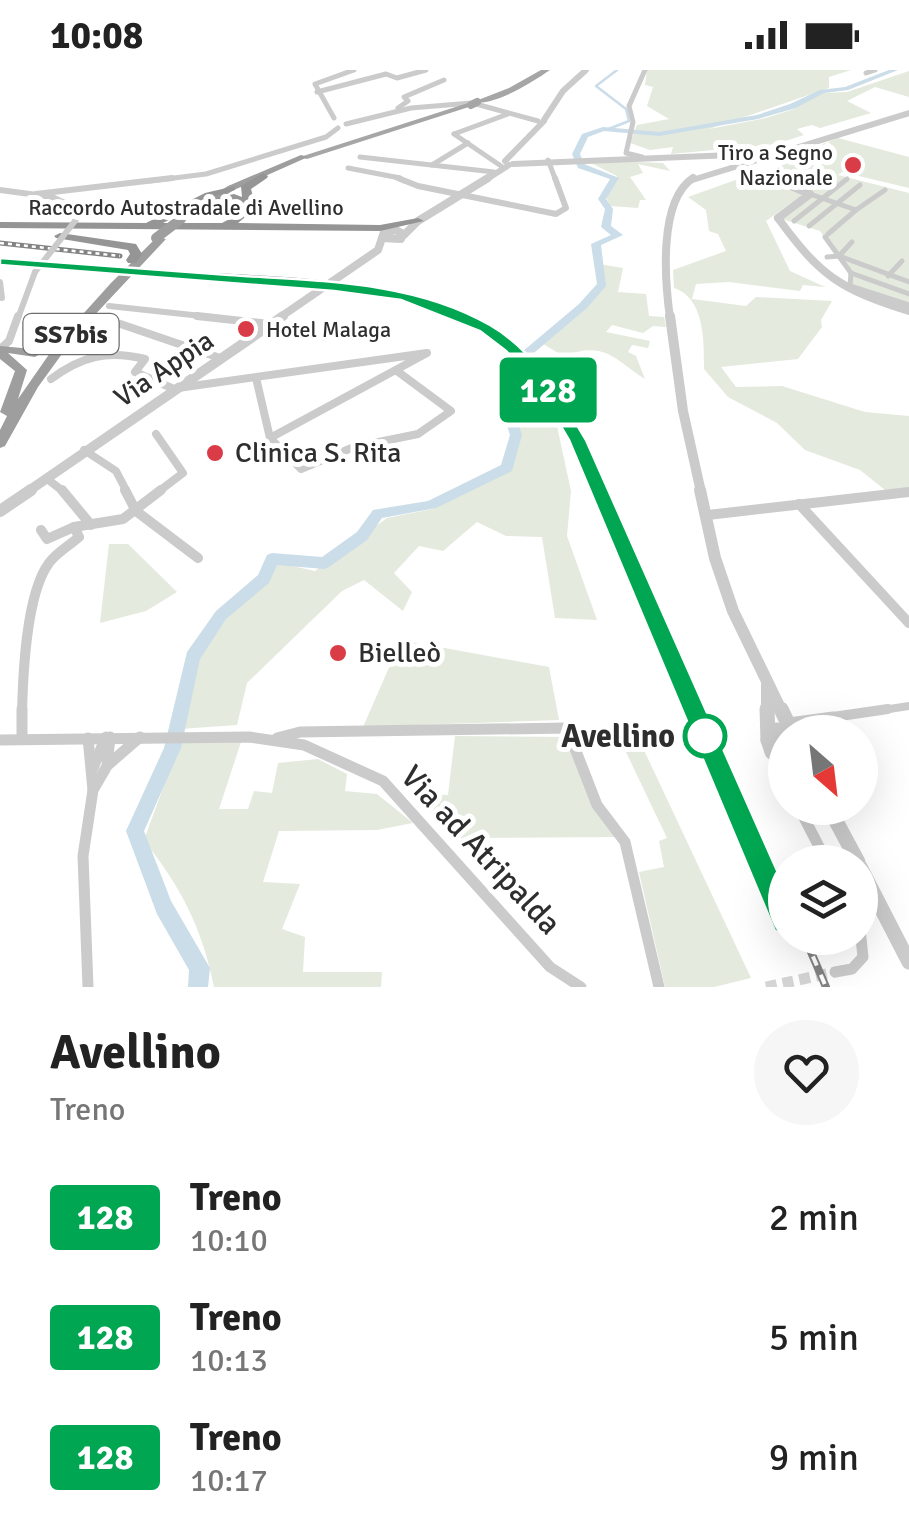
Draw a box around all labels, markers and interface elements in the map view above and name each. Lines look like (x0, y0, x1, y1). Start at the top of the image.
text: 10:08 (50, 12, 143, 59)
place label: Tiro a Segno Nazionale (718, 139, 833, 191)
marker: Tiro a Segno Nazionale (842, 154, 864, 176)
street label: Raccordo Autostradale di Avellino (28, 194, 344, 221)
road number: SS7bis (23, 314, 118, 354)
place label: Hotel Malaga (266, 316, 391, 343)
marker: Hotel Malaga (235, 318, 257, 340)
street label: Via Appia (108, 323, 220, 415)
line badge: 128 (490, 358, 606, 422)
text: 128 (520, 369, 576, 412)
place label: Clinica S. Rita (235, 436, 401, 470)
marker: Clinica S. Rita (204, 442, 226, 464)
place label: Bielleò (358, 636, 441, 670)
marker: Bielleò (327, 642, 349, 664)
marker: Avellino (684, 715, 726, 757)
north arrow (768, 715, 878, 825)
map controls (768, 715, 878, 955)
place label: Avellino (561, 717, 675, 756)
street label: Via ad Atripalda (393, 757, 569, 943)
button: layers (768, 845, 878, 955)
button: heart (754, 1020, 859, 1125)
text: Avellino (50, 1023, 221, 1082)
text: Treno (50, 1090, 125, 1129)
text: Treno (190, 1174, 282, 1221)
text: 2 min (769, 1194, 859, 1241)
text: 128 (77, 1196, 133, 1239)
text: 10:10 (190, 1221, 268, 1260)
text: Treno (190, 1294, 282, 1341)
text: 5 min (769, 1314, 859, 1361)
text: 128 (77, 1316, 133, 1359)
text: 10:13 (190, 1341, 268, 1380)
text: Treno (190, 1414, 282, 1461)
text: 9 min (769, 1434, 859, 1481)
text: 128 (77, 1436, 133, 1479)
text: 10:17 (190, 1461, 268, 1500)

